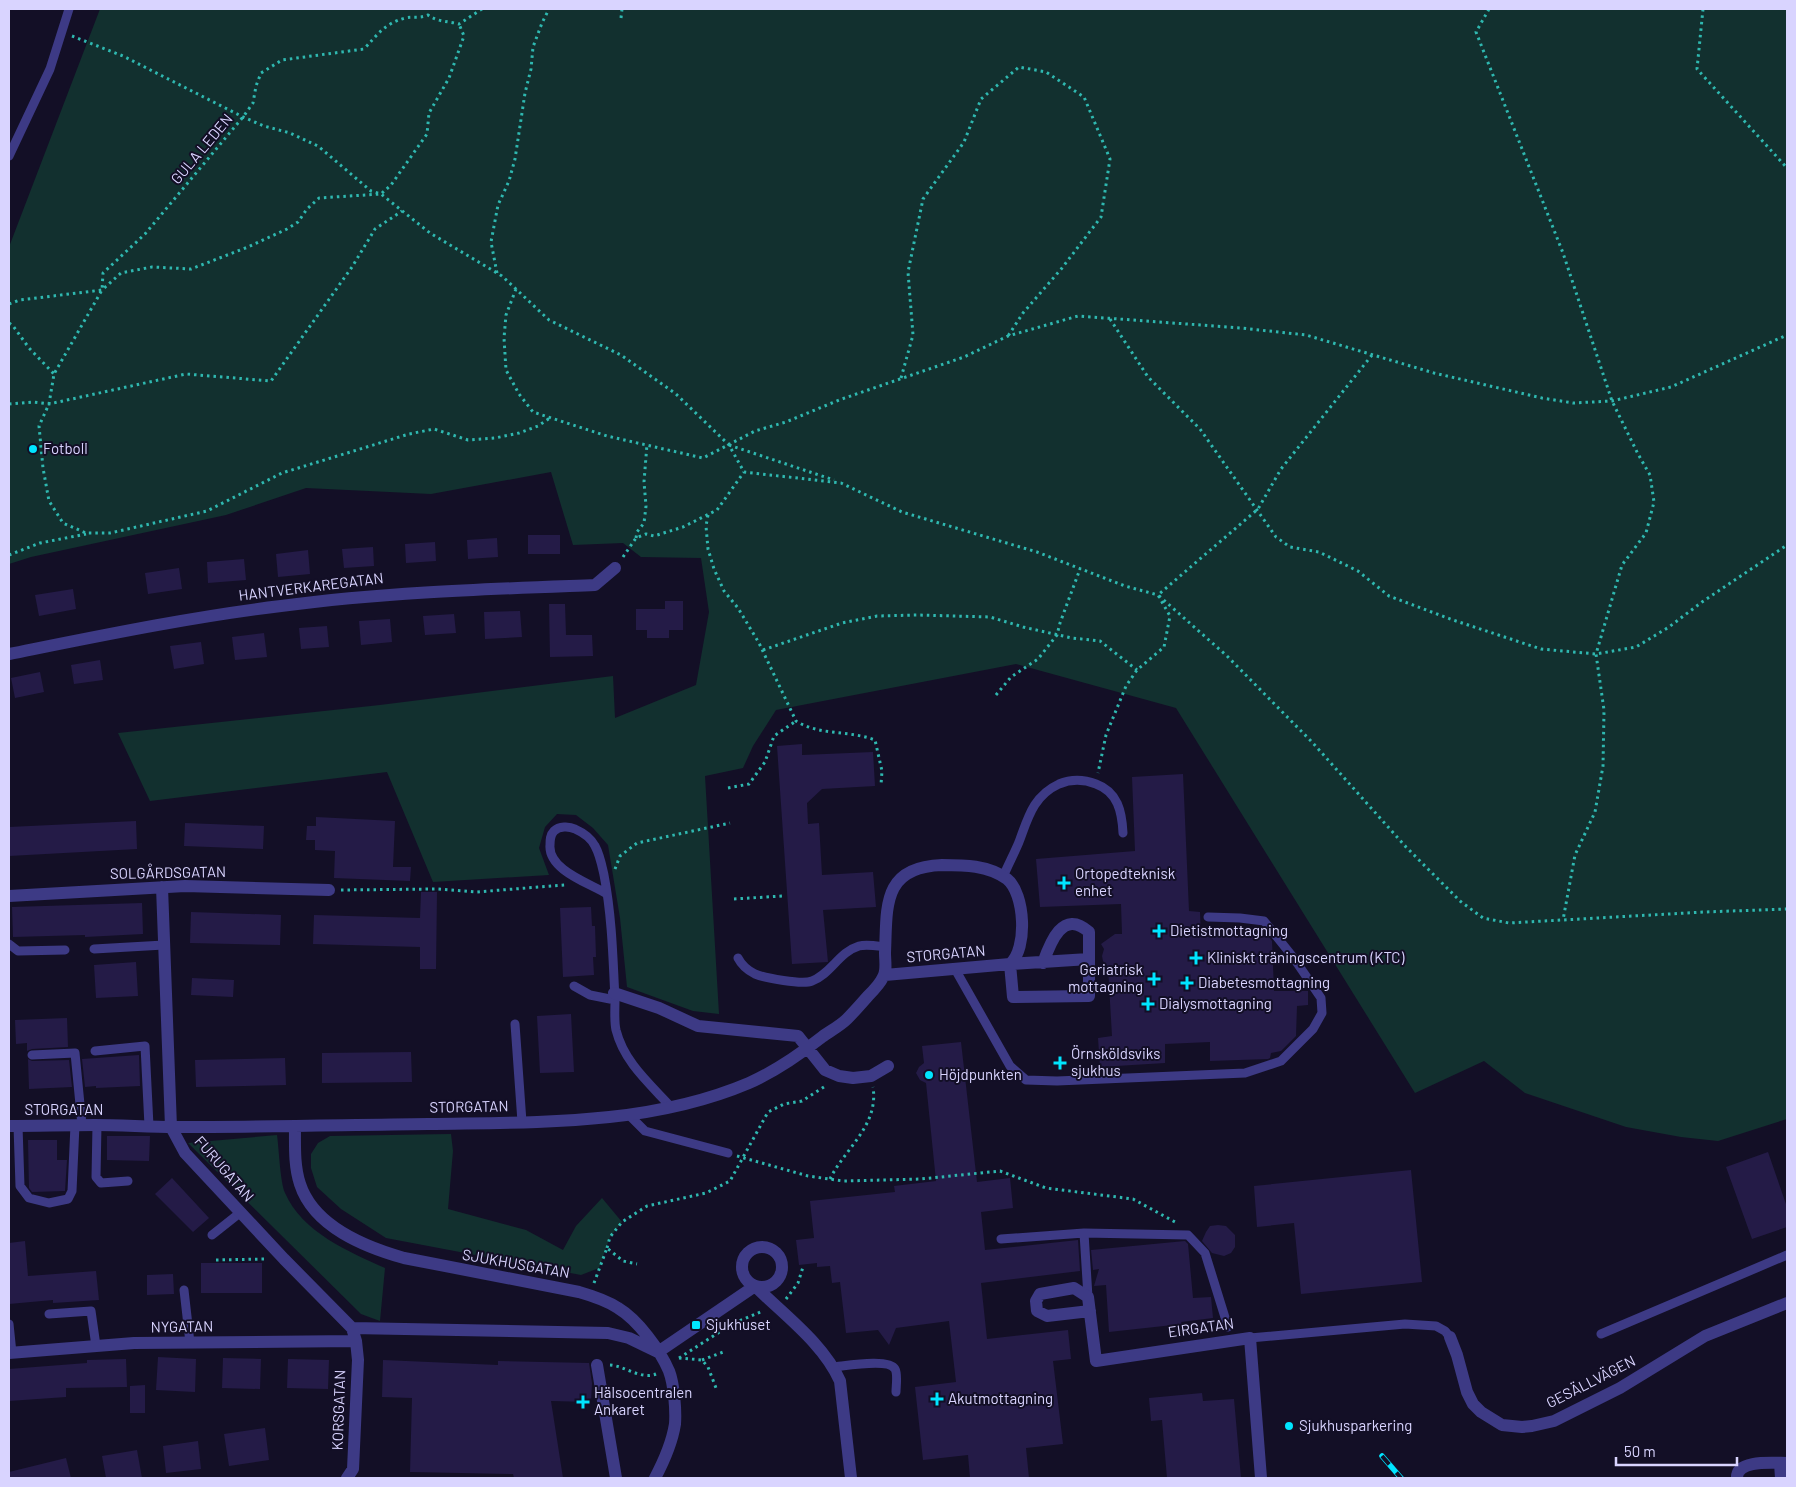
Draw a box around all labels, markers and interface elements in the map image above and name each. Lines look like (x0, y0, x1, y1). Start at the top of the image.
street label: GULA LEDEN (167, 110, 236, 187)
place label: Fotboll (43, 439, 88, 457)
marker: Fotboll (27, 443, 39, 455)
street label: HANTVERKAREGATAN (237, 568, 384, 604)
street label: SOLGÅRDSGATAN (110, 861, 226, 882)
place label: Ortopedteknisk enhet (1075, 864, 1176, 899)
marker: Ortopedteknisk enhet (1057, 876, 1071, 890)
place label: Dietistmottagning (1170, 921, 1288, 939)
marker: Dietistmottagning (1152, 924, 1166, 938)
street label: STORGATAN (906, 941, 986, 965)
place label: Kliniskt träningscentrum (KTC) (1207, 948, 1404, 966)
marker: Kliniskt träningscentrum (KTC) (1189, 951, 1203, 965)
place label: Geriatrisk mottagning (1068, 960, 1143, 995)
marker: Geriatrisk mottagning (1147, 972, 1161, 986)
place label: Diabetesmottagning (1198, 973, 1330, 991)
marker: Diabetesmottagning (1180, 976, 1194, 990)
place label: Dialysmottagning (1159, 994, 1272, 1012)
marker: Dialysmottagning (1141, 997, 1155, 1011)
place label: Örnsköldsviks sjukhus (1071, 1044, 1160, 1079)
marker: Örnsköldsviks sjukhus (1053, 1056, 1067, 1070)
place label: Höjdpunkten (939, 1065, 1022, 1083)
marker: Höjdpunkten (923, 1069, 935, 1081)
street label: STORGATAN (429, 1096, 509, 1116)
street label: STORGATAN (24, 1100, 104, 1118)
street label: FURUGATAN (191, 1132, 258, 1205)
street label: SJUKHUSGATAN (461, 1245, 571, 1281)
street label: EIRGATAN (1167, 1313, 1235, 1341)
place label: Sjukhuset (706, 1315, 771, 1333)
street label: NYGATAN (151, 1316, 213, 1336)
marker: Sjukhuset (690, 1319, 702, 1331)
street label: GESÄLLVÄGEN (1543, 1351, 1638, 1411)
street label: KORSGATAN (328, 1369, 348, 1451)
place label: Hälsocentralen Ankaret (594, 1383, 692, 1418)
place label: Akutmottagning (948, 1389, 1053, 1407)
marker: Akutmottagning (930, 1392, 944, 1406)
marker: Hälsocentralen Ankaret (576, 1395, 590, 1409)
place label: Sjukhusparkering (1299, 1416, 1412, 1434)
marker: Sjukhusparkering (1283, 1420, 1295, 1432)
scale bar (1616, 1434, 1737, 1466)
text: 50 m (1624, 1442, 1656, 1460)

